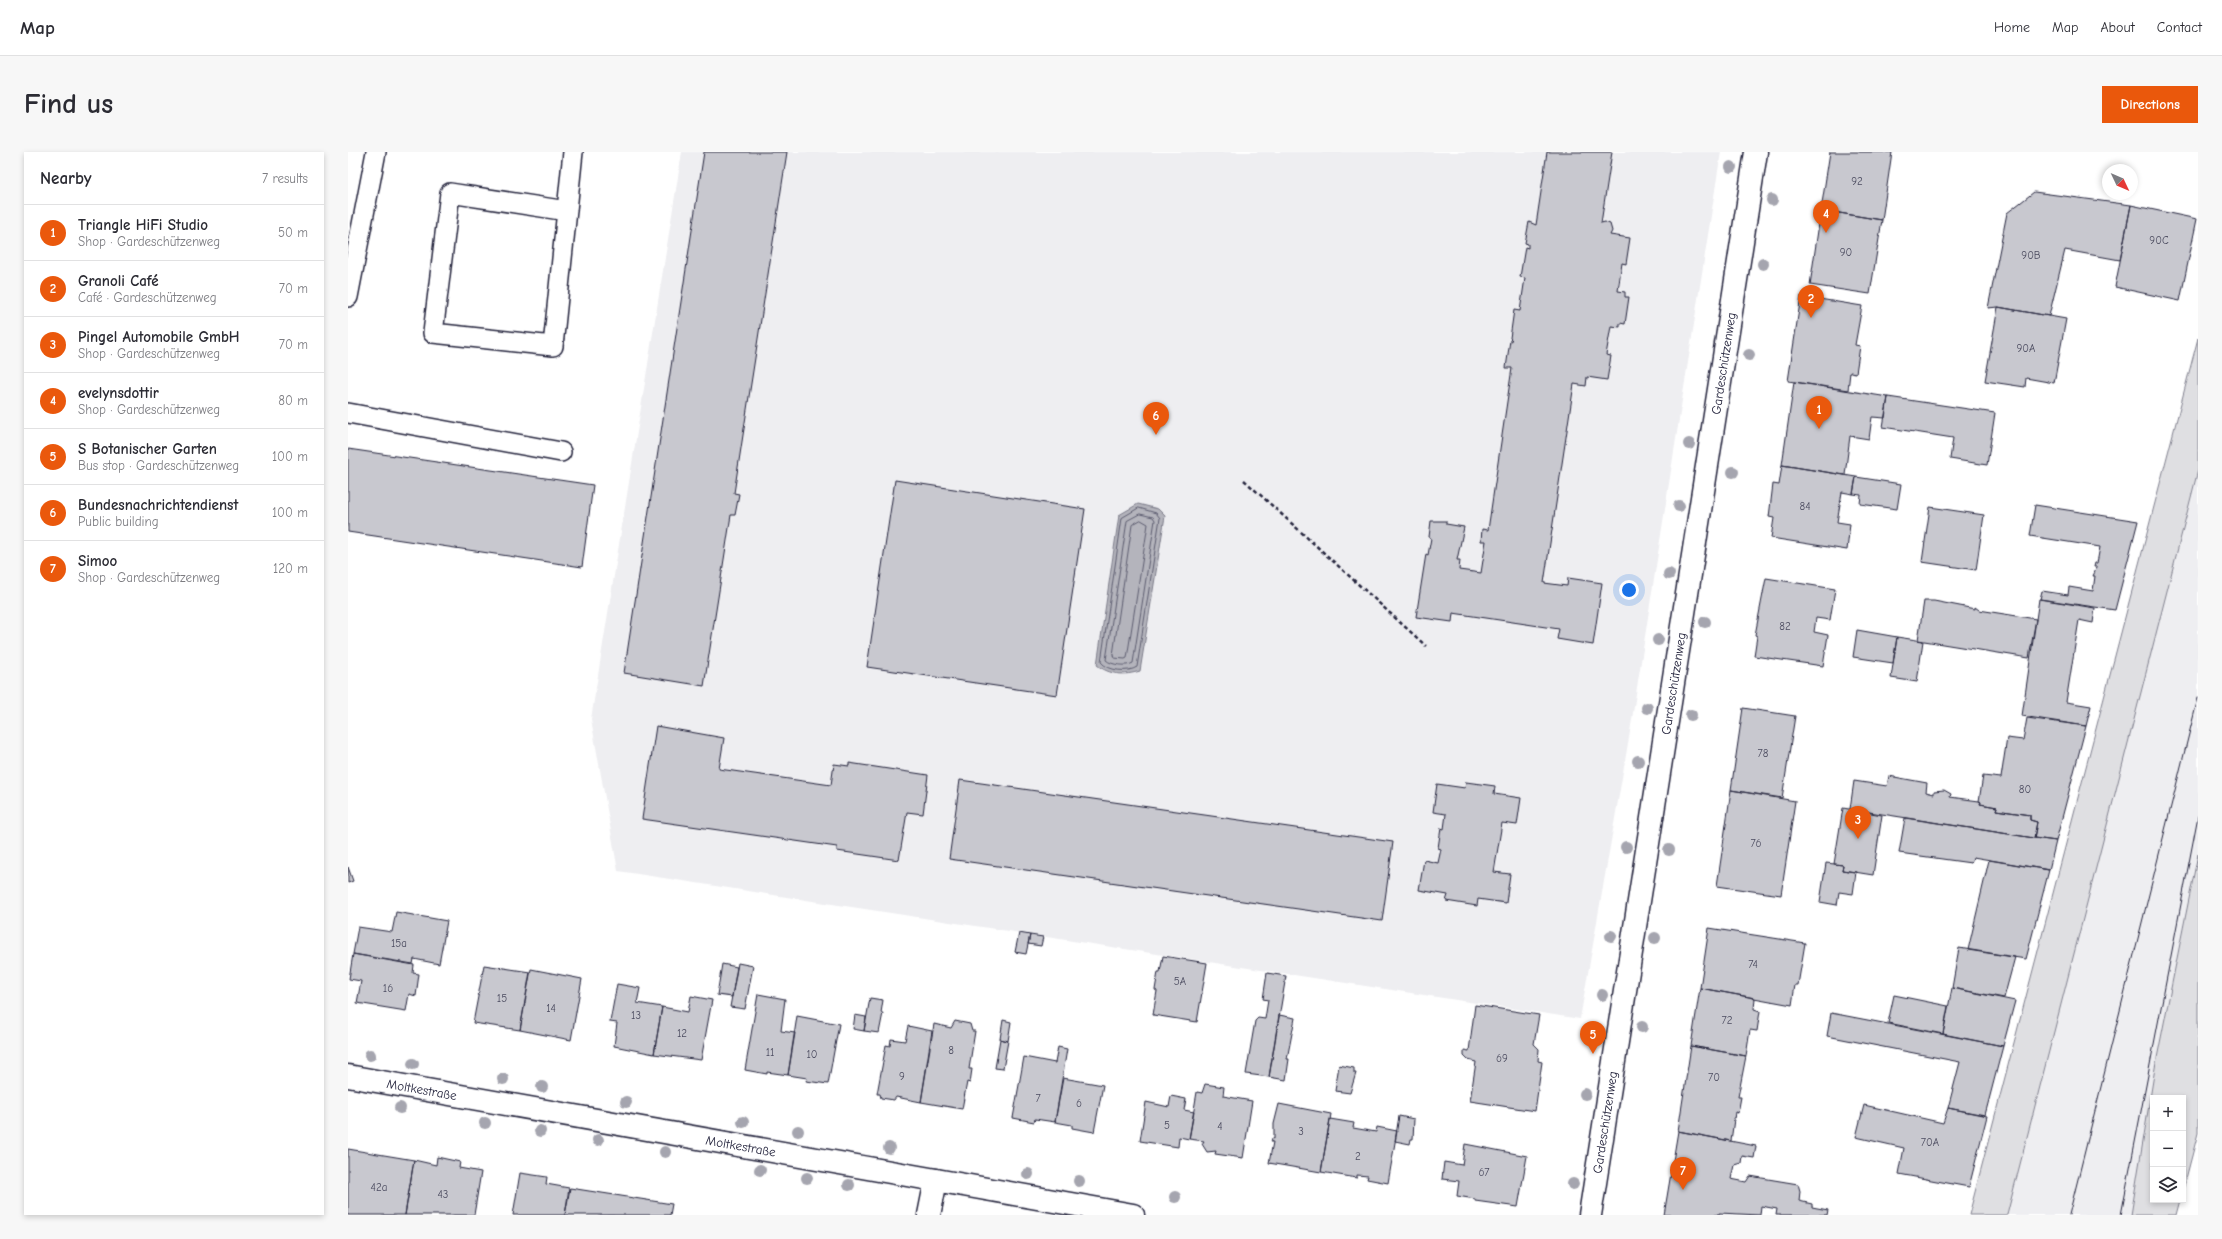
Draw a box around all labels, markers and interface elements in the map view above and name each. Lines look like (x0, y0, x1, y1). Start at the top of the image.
text: Map (20, 17, 55, 39)
text: Home (1994, 19, 2030, 36)
text: Map (2052, 19, 2078, 36)
text: About (2100, 19, 2135, 36)
text: Contact (2157, 19, 2202, 36)
button: Directions (2102, 86, 2198, 123)
text: Find us (24, 88, 113, 120)
north arrow (2102, 164, 2138, 200)
text: Nearby (40, 169, 91, 188)
text: 7 results (262, 171, 308, 186)
house number: 92 (1851, 175, 1863, 188)
pin: 4 (1813, 200, 1839, 233)
text: Triangle HiFi Studio (78, 216, 208, 234)
text: 1 (50, 225, 56, 240)
text: 50 m (278, 225, 308, 240)
text: Shop · Gardeschützenweg (78, 234, 220, 249)
house number: 90C (2149, 234, 2169, 247)
house number: 90 (1840, 246, 1852, 259)
house number: 90B (2021, 249, 2041, 262)
text: Granoli Café (78, 272, 159, 290)
text: 2 (50, 281, 56, 296)
text: 70 m (279, 281, 308, 296)
pin: 2 (1798, 285, 1824, 318)
text: Café · Gardeschützenweg (78, 290, 217, 305)
street label: Gardeschützenweg (1708, 311, 1738, 415)
text: Pingel Automobile GmbH (78, 328, 240, 346)
text: 3 (50, 337, 56, 352)
text: 70 m (279, 337, 308, 352)
house number: 90A (2017, 342, 2036, 355)
text: Shop · Gardeschützenweg (78, 346, 220, 361)
text: evelynsdottir (78, 384, 159, 402)
text: 4 (50, 393, 56, 408)
text: 80 m (278, 393, 308, 408)
pin: 1 (1806, 396, 1832, 429)
text: Shop · Gardeschützenweg (78, 402, 220, 417)
pin: 6 (1143, 402, 1169, 435)
text: S Botanischer Garten (78, 440, 217, 458)
text: 5 (50, 449, 56, 464)
text: 100 m (272, 449, 308, 464)
text: Bus stop · Gardeschützenweg (78, 458, 239, 473)
text: Bundesnachrichtendienst (78, 496, 238, 514)
house number: 84 (1800, 500, 1811, 513)
text: 6 (50, 505, 56, 520)
text: 100 m (272, 505, 308, 520)
text: Public building (78, 514, 159, 529)
text: Simoo (78, 552, 117, 570)
text: 7 (50, 561, 56, 576)
text: 120 m (273, 561, 308, 576)
text: Shop · Gardeschützenweg (78, 570, 220, 585)
your location (1619, 580, 1639, 600)
house number: 82 (1779, 620, 1791, 633)
street label: Gardeschützenweg (1658, 631, 1688, 736)
house number: 78 (1758, 747, 1769, 760)
house number: 80 (2019, 783, 2031, 796)
pin: 3 (1845, 806, 1871, 839)
house number: 76 (1750, 837, 1762, 850)
house number: 15a (391, 937, 407, 950)
house number: 74 (1748, 958, 1758, 971)
house number: 5A (1174, 975, 1187, 988)
house number: 16 (383, 982, 393, 995)
house number: 15 (497, 992, 507, 1005)
house number: 14 (546, 1002, 556, 1015)
house number: 13 (631, 1009, 641, 1022)
house number: 72 (1722, 1014, 1733, 1027)
pin: 5 (1580, 1021, 1606, 1054)
house number: 12 (677, 1027, 687, 1040)
house number: 8 (948, 1044, 954, 1057)
house number: 11 (766, 1046, 774, 1059)
house number: 10 (806, 1048, 818, 1061)
house number: 69 (1496, 1052, 1508, 1065)
house number: 9 (899, 1070, 905, 1083)
street label: Gardeschützenweg (1589, 1070, 1620, 1174)
house number: 70 (1708, 1071, 1720, 1084)
street label: Moltkestraße (386, 1075, 459, 1103)
house number: 7 (1035, 1092, 1041, 1105)
map controls (2150, 1095, 2186, 1203)
button: + (2150, 1095, 2186, 1131)
house number: 6 (1076, 1097, 1082, 1110)
house number: 5 (1164, 1119, 1170, 1132)
house number: 4 (1217, 1120, 1223, 1133)
house number: 3 (1298, 1125, 1304, 1138)
button: − (2150, 1131, 2186, 1167)
street label: Moltkestraße (705, 1132, 778, 1159)
house number: 70A (1921, 1136, 1940, 1149)
house number: 2 (1355, 1150, 1361, 1163)
pin: 7 (1670, 1157, 1696, 1190)
house number: 67 (1478, 1166, 1490, 1179)
button: layers (2150, 1167, 2186, 1203)
house number: 42a (371, 1181, 387, 1194)
house number: 43 (438, 1188, 448, 1201)

